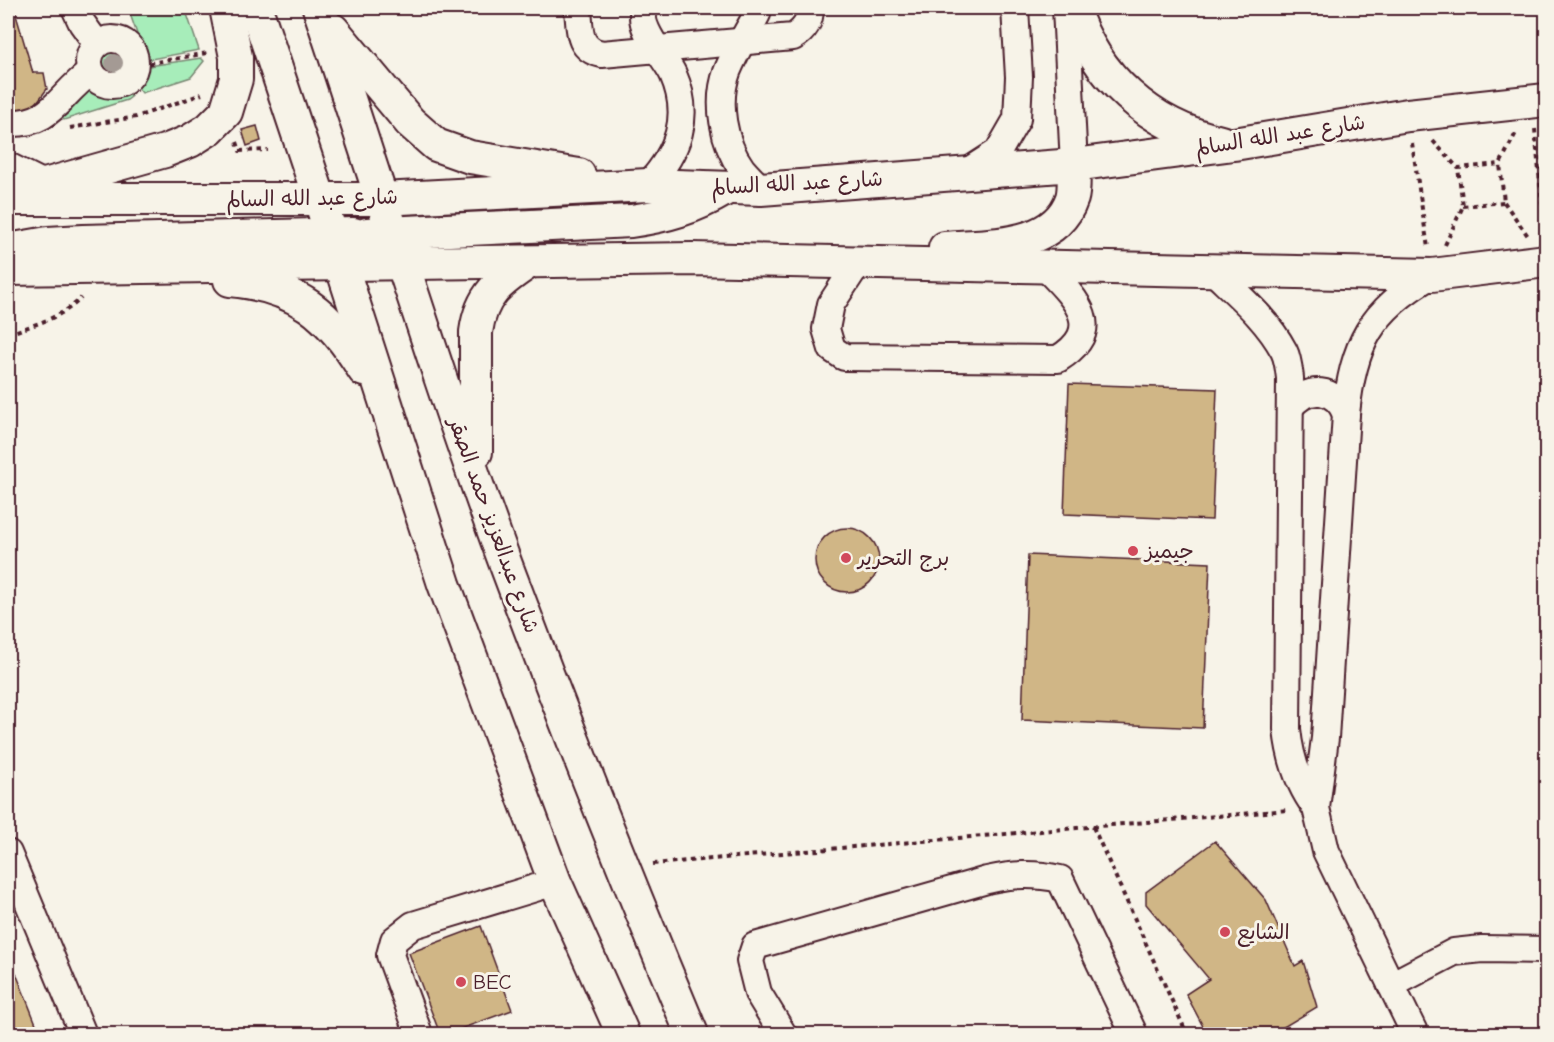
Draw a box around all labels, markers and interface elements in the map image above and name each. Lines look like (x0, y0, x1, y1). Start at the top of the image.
street label: شارع عبد الله السالم (1193, 110, 1367, 164)
street label: شارع عبد الله السالم (710, 167, 884, 203)
street label: شارع عبد الله السالم (226, 185, 398, 215)
street label: شارع عبدالعزيز حمد الصقر (440, 412, 544, 637)
place label: جيميز (1143, 539, 1194, 563)
marker: جيميز (1126, 544, 1140, 558)
place label: برج التحرير (856, 546, 949, 572)
marker: برج التحرير (839, 551, 853, 565)
place label: الشايع (1237, 920, 1290, 947)
marker: الشايع (1218, 925, 1232, 939)
place label: BEC (473, 970, 511, 994)
marker: BEC (454, 975, 468, 989)

